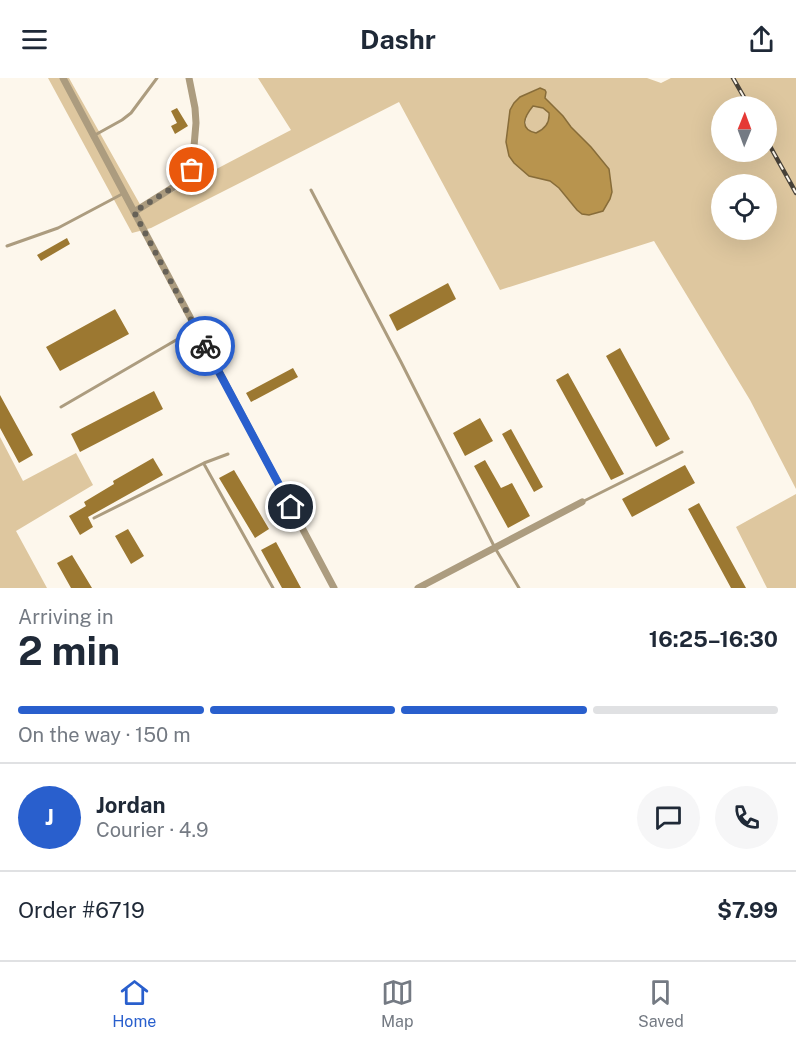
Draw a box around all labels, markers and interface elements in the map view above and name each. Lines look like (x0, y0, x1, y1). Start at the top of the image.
icon: menu (18, 23, 51, 56)
text: Dashr (360, 23, 436, 55)
icon: share (745, 23, 778, 56)
north arrow (711, 96, 777, 162)
map controls (711, 96, 777, 240)
pin (166, 144, 217, 195)
icon: bag (175, 153, 208, 186)
button: locate (711, 174, 777, 240)
courier (175, 316, 235, 376)
icon: bike (189, 330, 222, 363)
pin (265, 481, 316, 532)
icon: home (274, 490, 307, 523)
text: Arriving in (18, 605, 113, 629)
text: 16:25–16:30 (649, 626, 778, 652)
text: 2 min (18, 628, 120, 674)
text: On the way · 150 m (18, 723, 190, 747)
button: chat (637, 786, 700, 849)
button: phone (715, 786, 778, 849)
text: Jordan (96, 792, 165, 818)
text: J (45, 804, 54, 830)
text: Courier · 4.9 (96, 818, 208, 842)
text: Order #6719 (18, 897, 145, 923)
text: $7.99 (717, 897, 778, 923)
tab: Home (112, 976, 156, 1031)
tab: Map (381, 976, 414, 1031)
tab: Saved (638, 976, 684, 1031)

